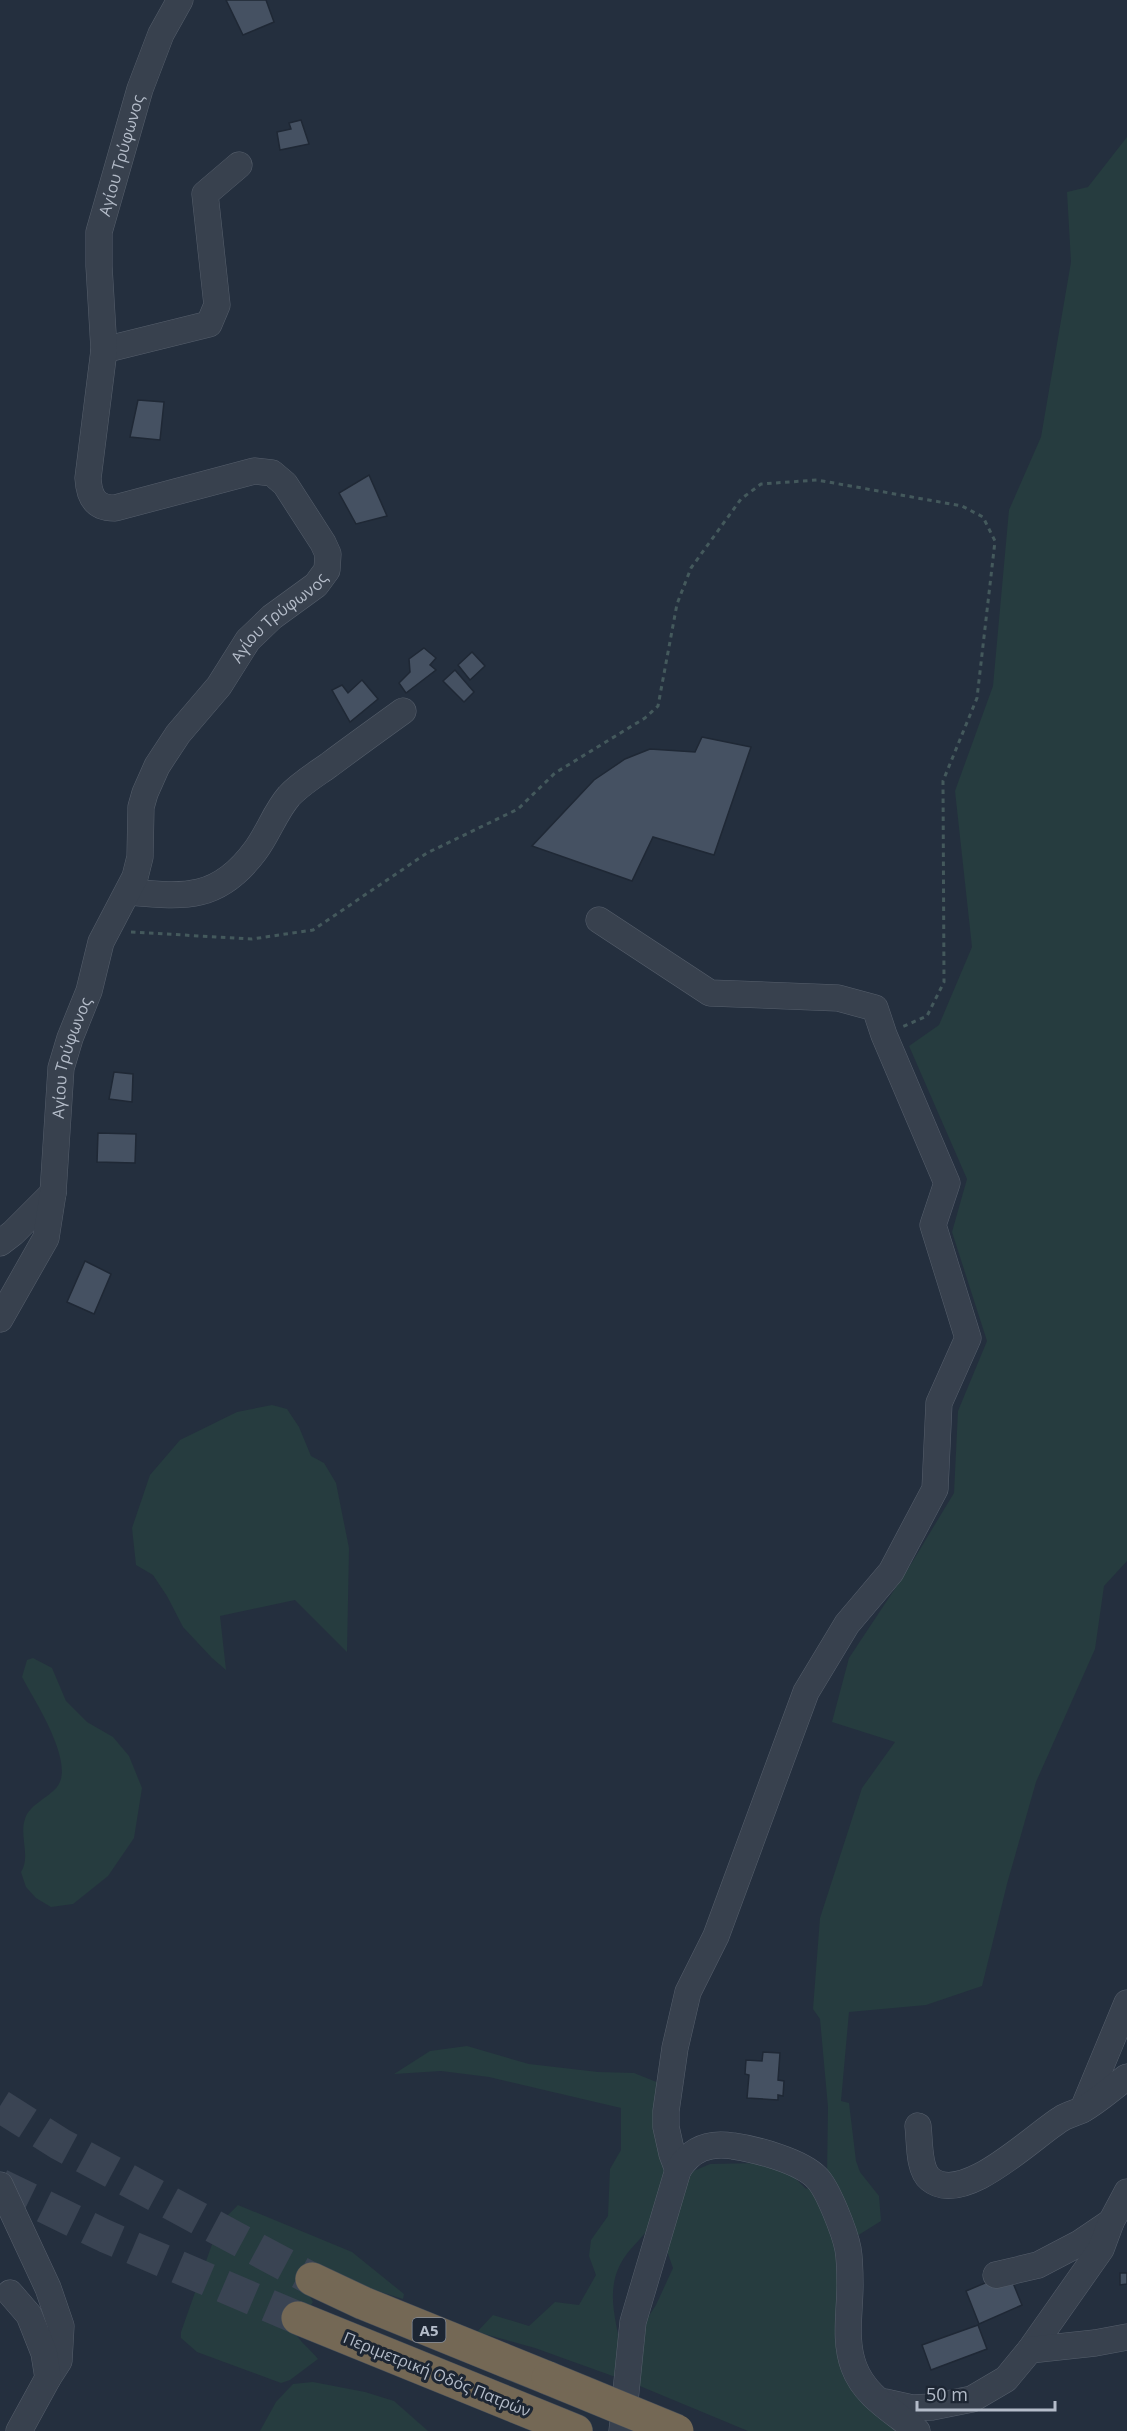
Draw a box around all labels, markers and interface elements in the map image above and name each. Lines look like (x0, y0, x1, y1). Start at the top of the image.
street label: Αγίου Τρύφωνος (93, 92, 149, 219)
street label: Αγίου Τρύφωνος (225, 568, 333, 667)
street label: Αγίου Τρύφωνος (47, 993, 97, 1119)
road number: Α5 (412, 2318, 446, 2342)
street label: Περιμετρική Οδός Πατρών (340, 2326, 534, 2422)
scale bar (917, 2374, 1055, 2412)
text: 50 m (926, 2382, 968, 2406)

